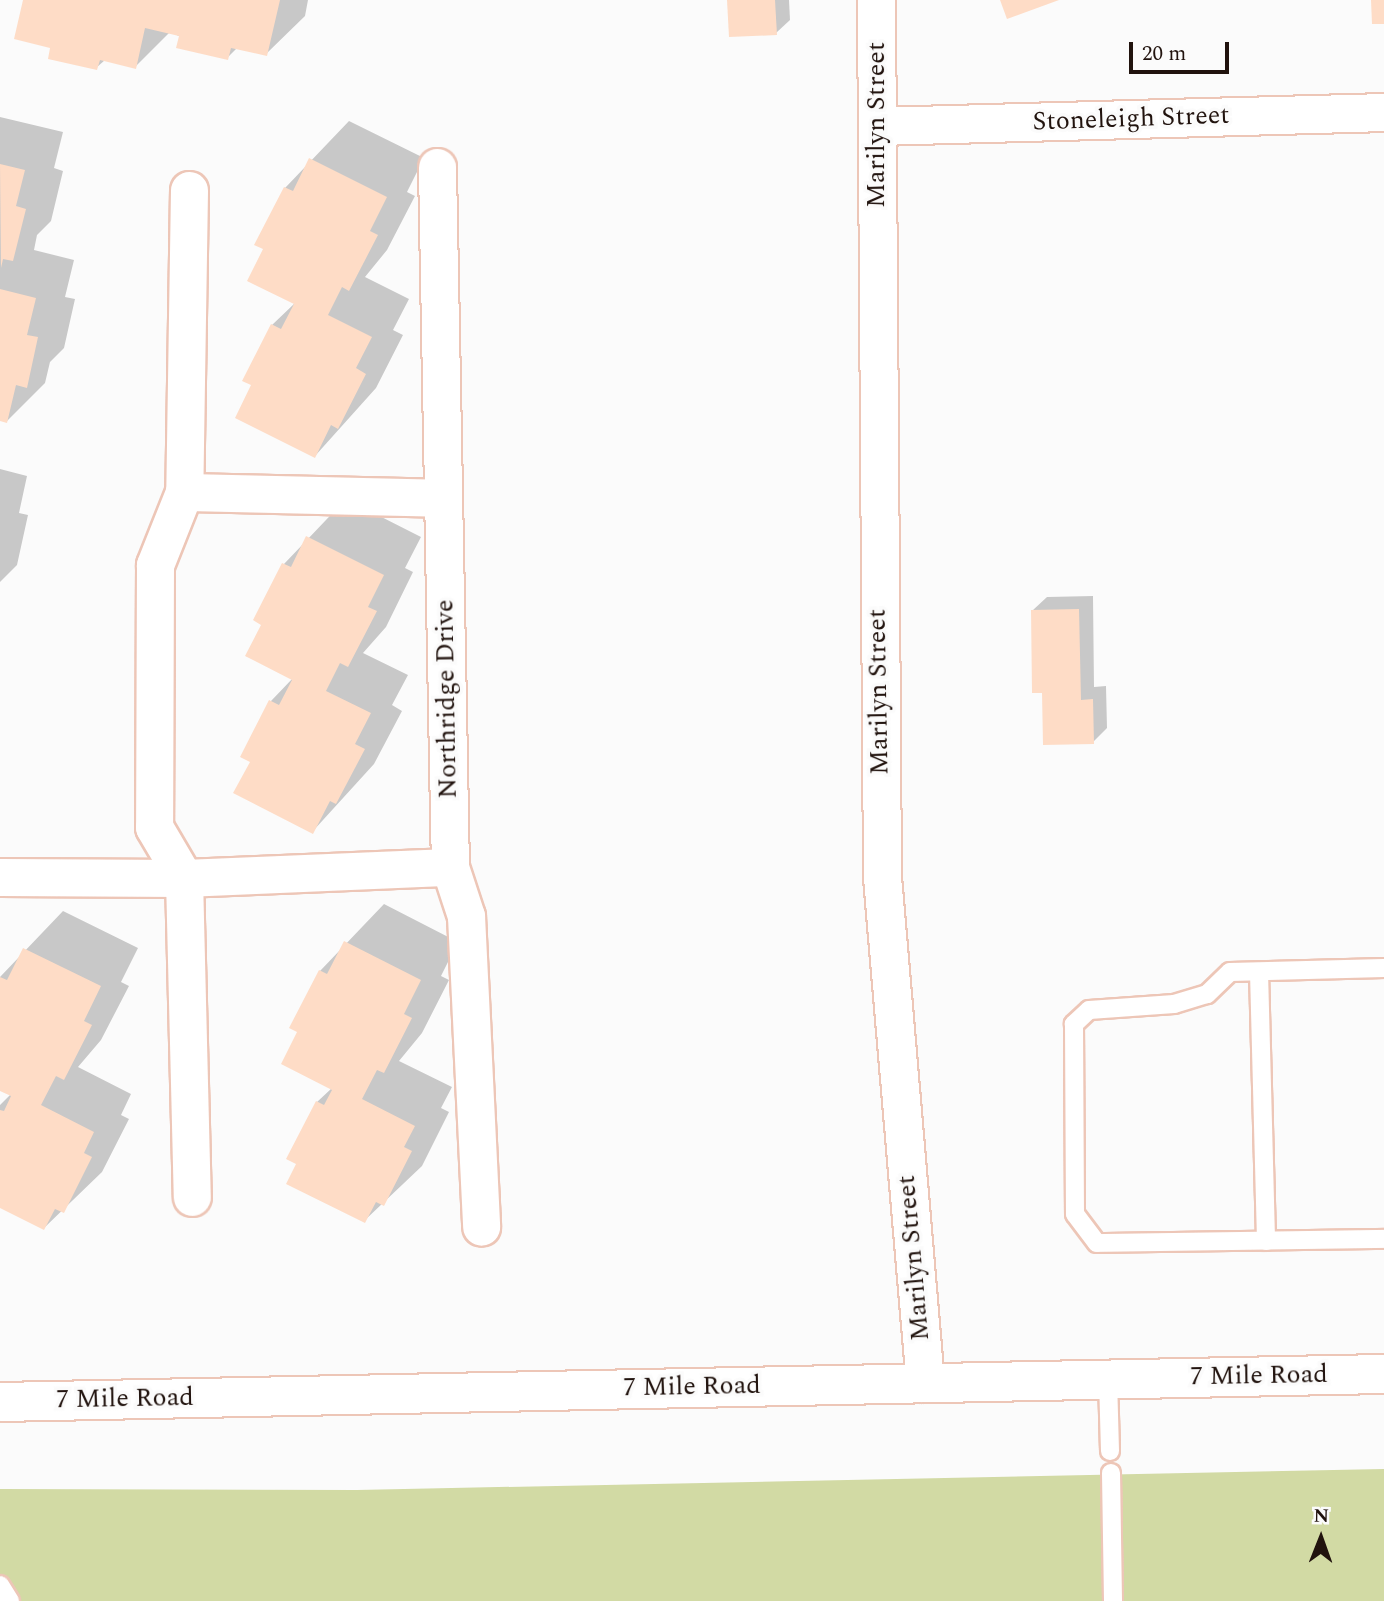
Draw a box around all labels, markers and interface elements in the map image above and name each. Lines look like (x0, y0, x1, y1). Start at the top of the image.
scale bar (1132, 28, 1232, 72)
text: 20 m (1142, 38, 1186, 70)
street label: Marilyn Street (861, 42, 893, 208)
street label: Stoneleigh Street (1032, 100, 1230, 138)
street label: Northridge Drive (430, 599, 464, 799)
street label: Marilyn Street (862, 609, 896, 775)
street label: Marilyn Street (891, 1174, 937, 1342)
street label: 7 Mile Road (1190, 1359, 1328, 1393)
street label: 7 Mile Road (623, 1370, 761, 1404)
street label: 7 Mile Road (56, 1382, 194, 1416)
text: N (1313, 1502, 1329, 1531)
north arrow (1286, 1503, 1356, 1573)

